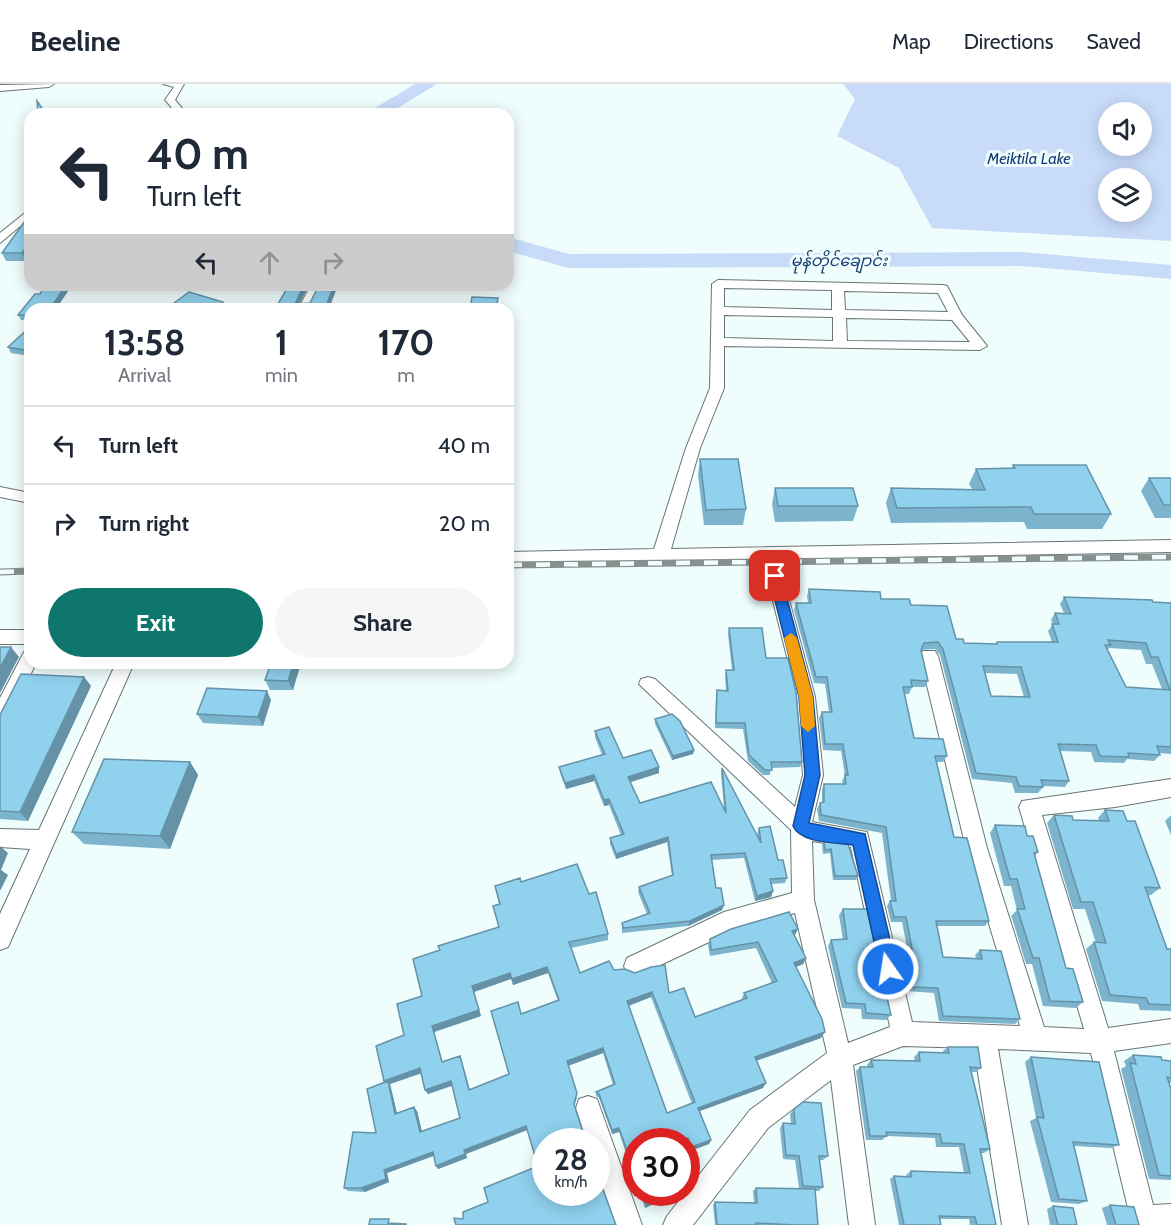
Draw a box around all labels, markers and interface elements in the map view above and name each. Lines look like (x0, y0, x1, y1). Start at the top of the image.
text: Beeline (30, 24, 120, 58)
text: Map (892, 29, 931, 54)
text: Directions (964, 29, 1053, 54)
text: Saved (1086, 29, 1141, 54)
map controls (1098, 102, 1152, 222)
button: sound (1098, 102, 1152, 156)
text: 40 m (147, 128, 249, 180)
icon: left (48, 132, 126, 210)
water label: Meiktila Lake (986, 149, 1071, 168)
button: layers (1098, 168, 1152, 222)
text: Turn left (147, 180, 241, 213)
icon: left (190, 246, 223, 279)
icon: ahead (253, 246, 286, 279)
icon: right (316, 246, 349, 279)
water label: မုန်တိုင်ချောင်း (791, 249, 889, 274)
text: 13:58 (104, 320, 185, 364)
text: 1 (275, 320, 288, 364)
text: 170 (378, 320, 434, 364)
text: Arrival (118, 363, 171, 387)
text: min (265, 363, 298, 387)
text: m (397, 363, 415, 387)
icon: left (48, 429, 81, 462)
text: Turn left (99, 432, 178, 459)
text: 40 m (438, 432, 490, 459)
icon: right (48, 507, 81, 540)
text: Turn right (99, 510, 189, 537)
text: 20 m (439, 510, 490, 537)
pin (749, 550, 800, 601)
icon: arrive (758, 559, 791, 592)
button: Exit (48, 588, 263, 657)
button: Share (275, 588, 490, 657)
position arrow (856, 937, 920, 1001)
speed limit sign: 30 (622, 1128, 700, 1206)
text: 28 (554, 1141, 588, 1178)
text: km/h (555, 1173, 587, 1191)

